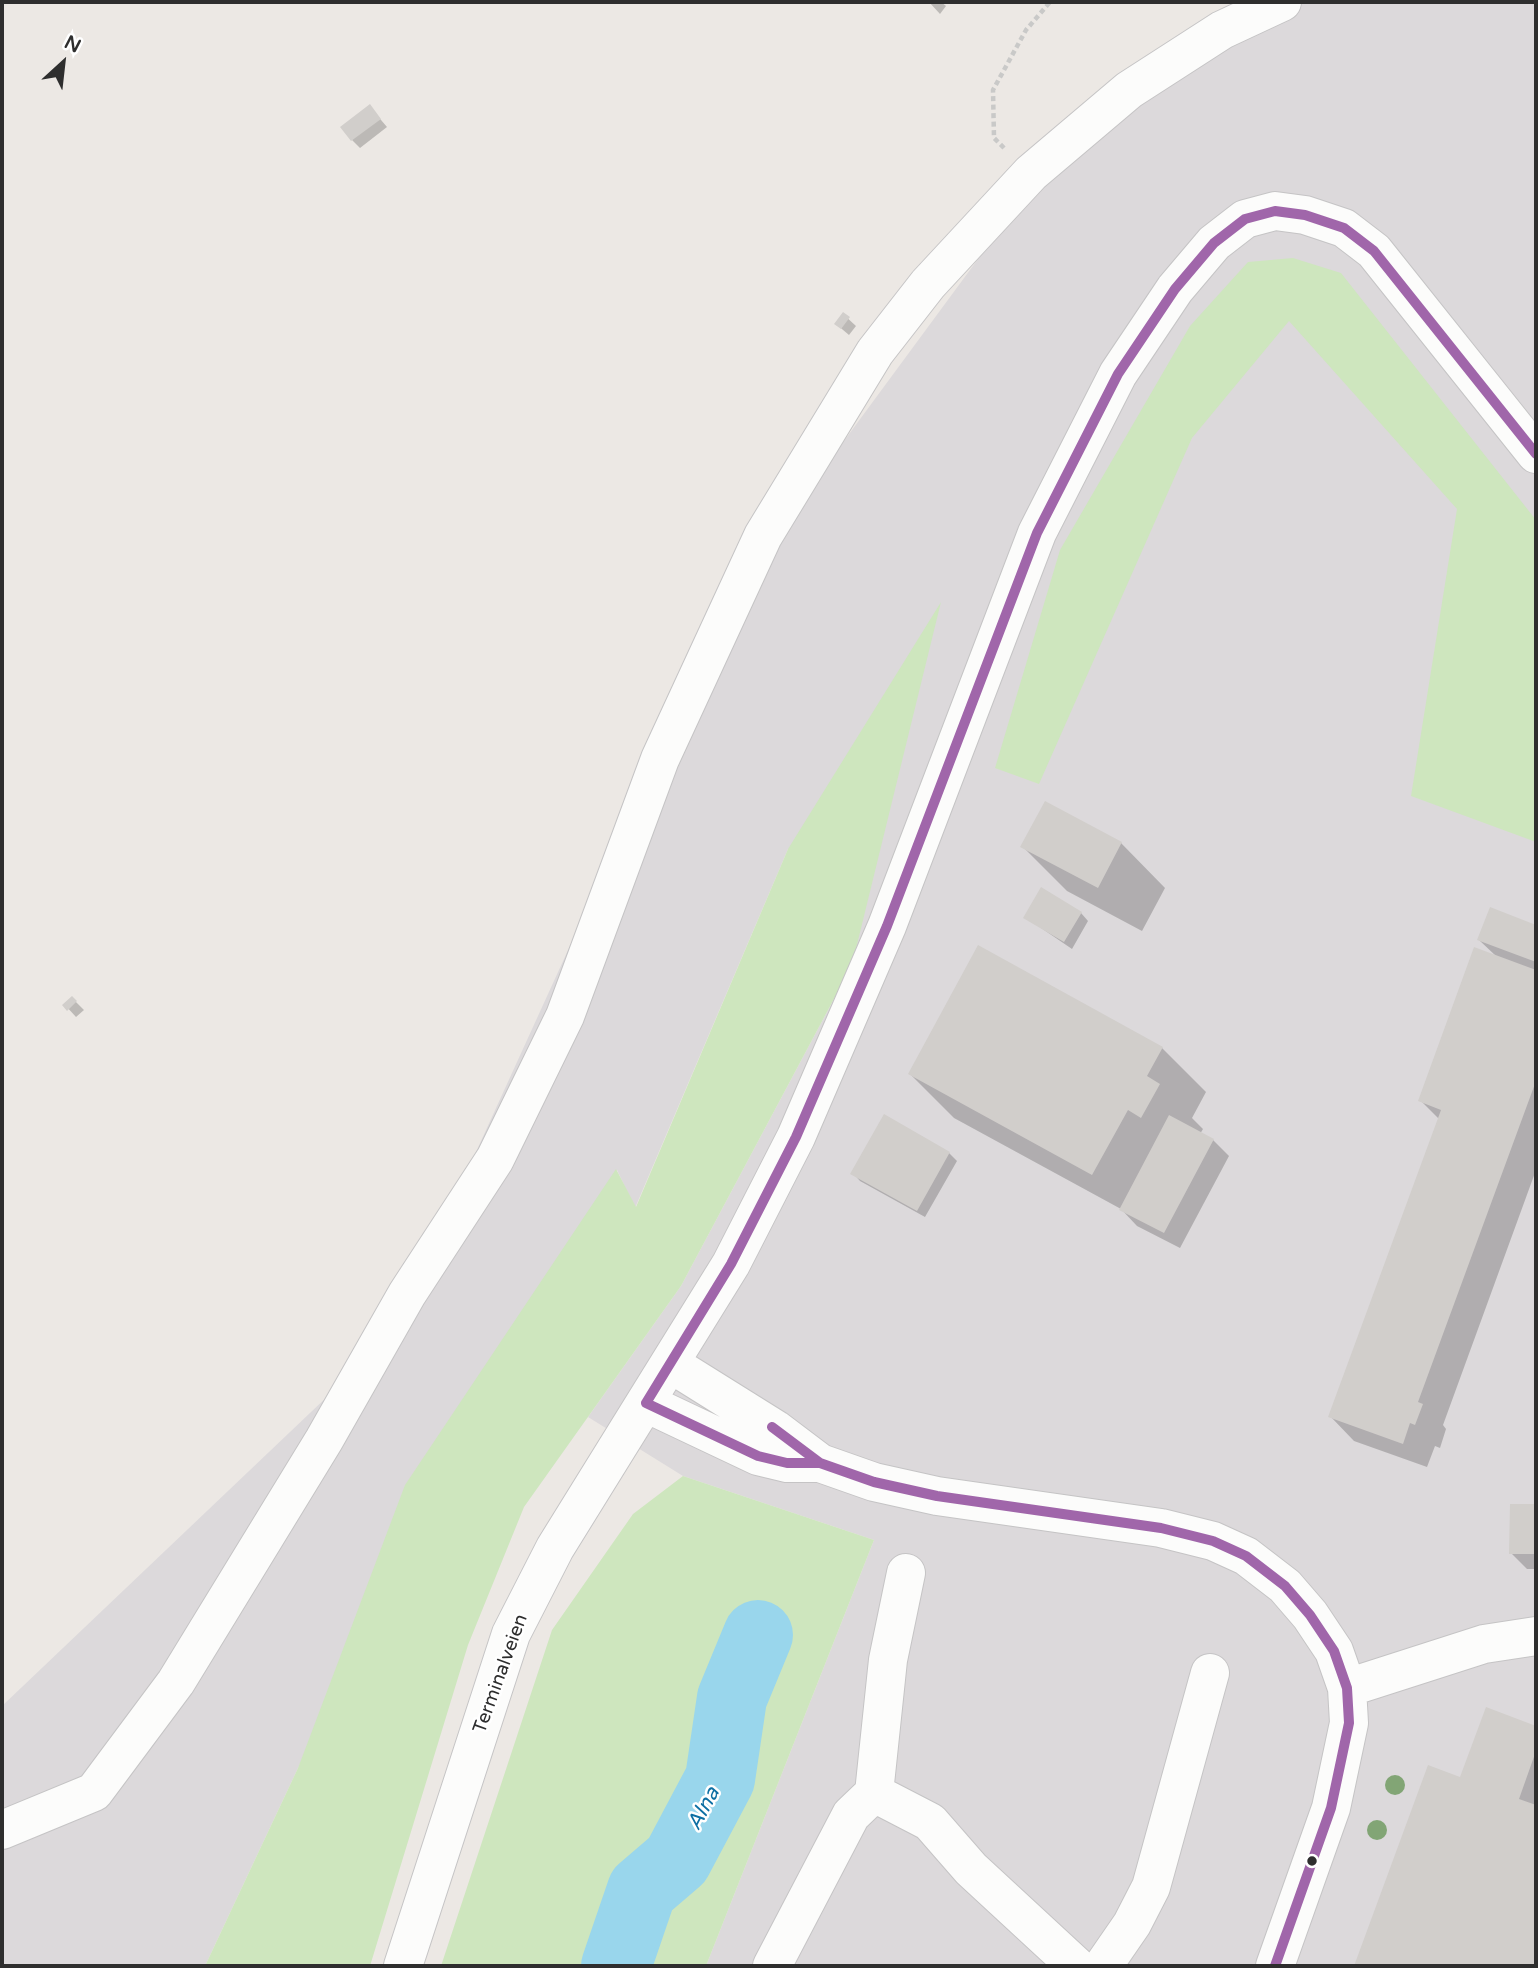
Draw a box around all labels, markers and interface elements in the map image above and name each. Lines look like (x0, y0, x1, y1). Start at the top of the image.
north arrow (28, 28, 98, 98)
text: N (61, 31, 84, 58)
street label: Terminalveien (469, 1611, 533, 1737)
water label: Alna (682, 1783, 726, 1835)
unlabelled marker (1305, 1854, 1319, 1868)

